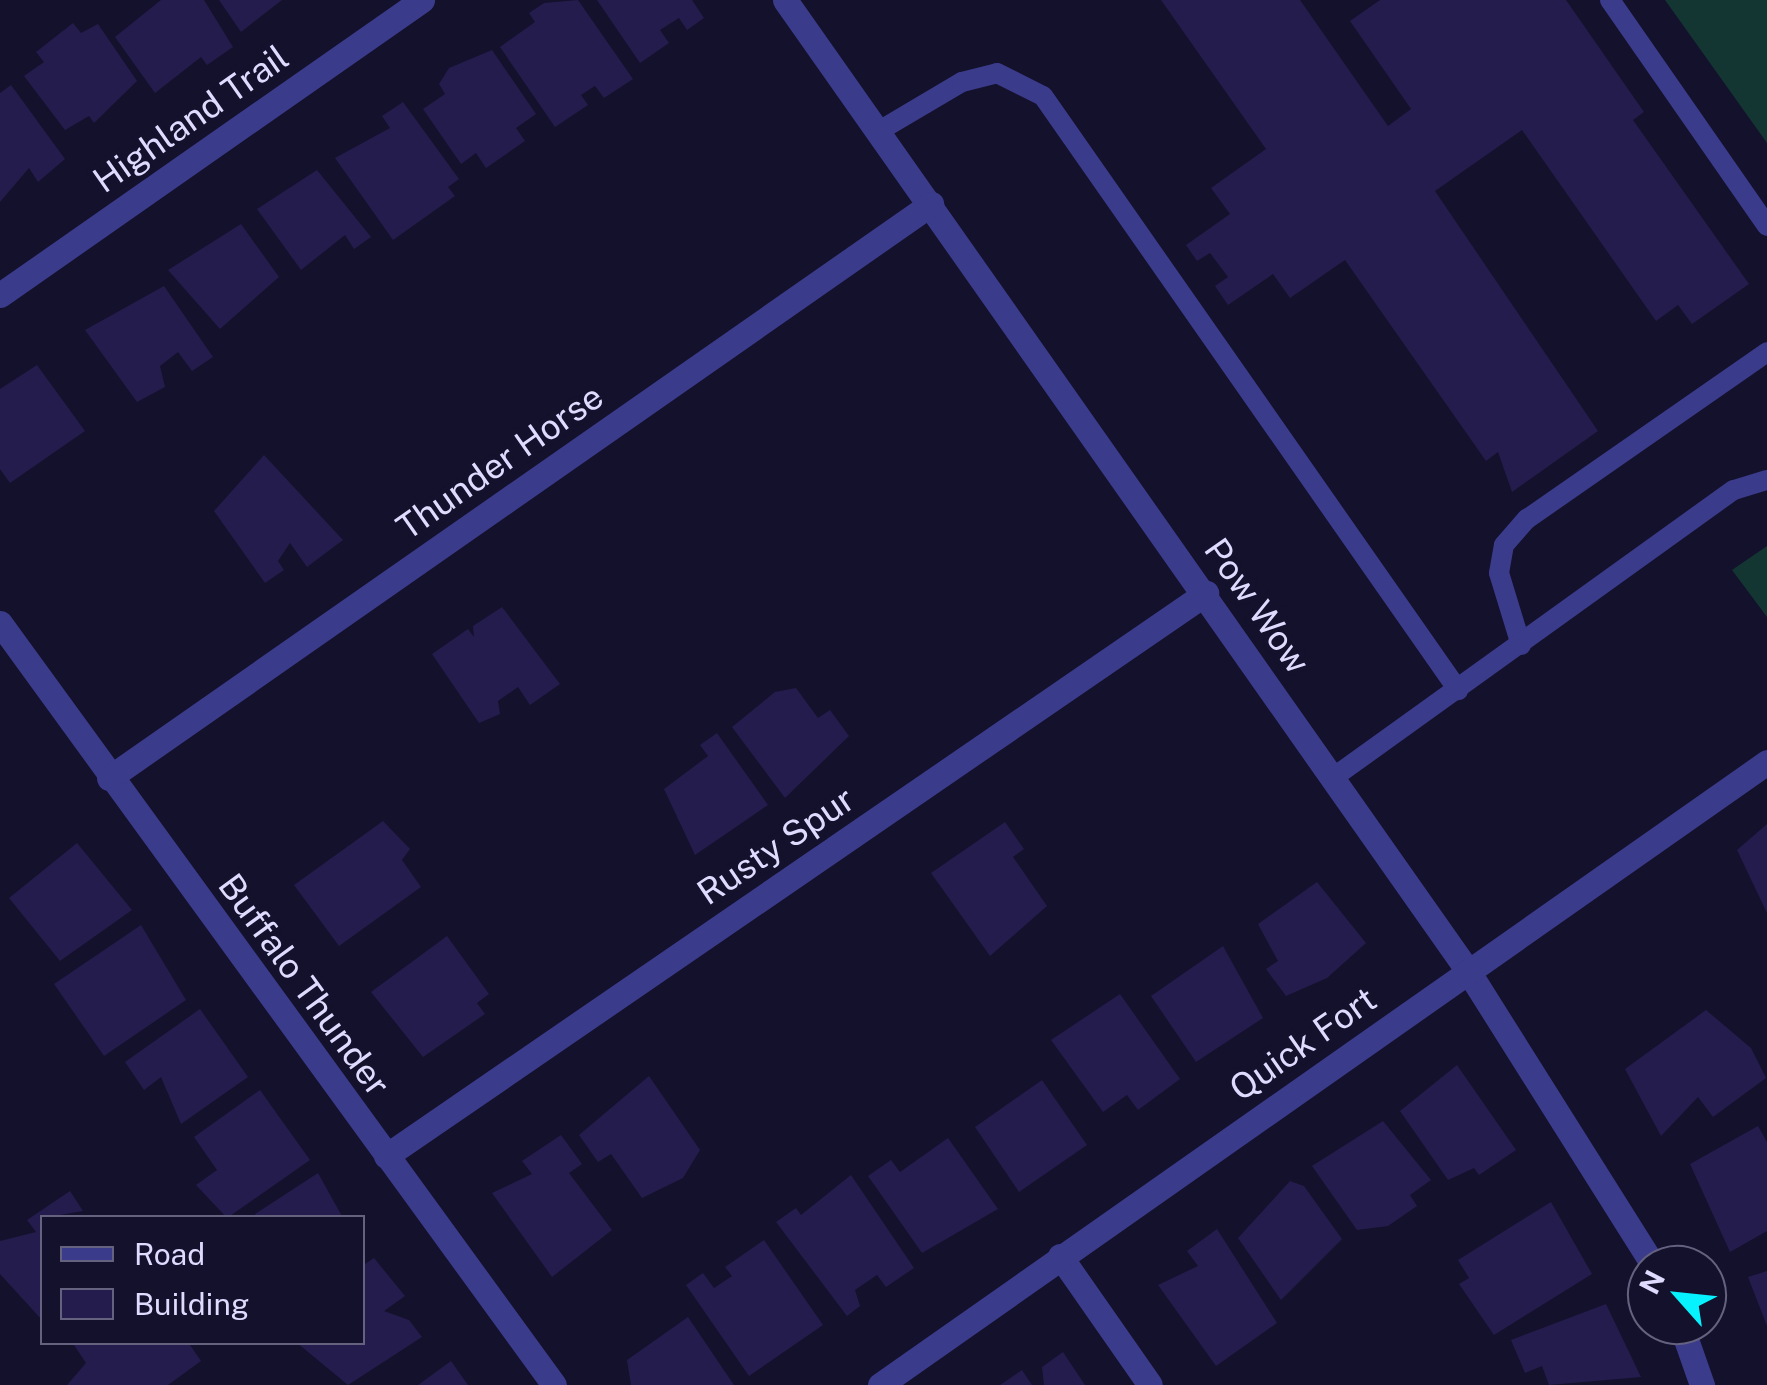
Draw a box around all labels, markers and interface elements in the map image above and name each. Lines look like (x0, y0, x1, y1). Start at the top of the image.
street label: Highland Trail (85, 36, 297, 202)
street label: Thunder Horse (389, 375, 611, 549)
street label: Pow Wow (1195, 530, 1319, 682)
street label: Rusty Spur (690, 778, 862, 914)
street label: Buffalo Thunder (209, 866, 399, 1104)
street label: Quick Fort (1222, 978, 1384, 1110)
legend (40, 1215, 365, 1345)
text: Road (134, 1236, 205, 1272)
north arrow (1627, 1245, 1727, 1345)
text: N (1632, 1265, 1671, 1299)
text: Building (134, 1286, 249, 1322)

